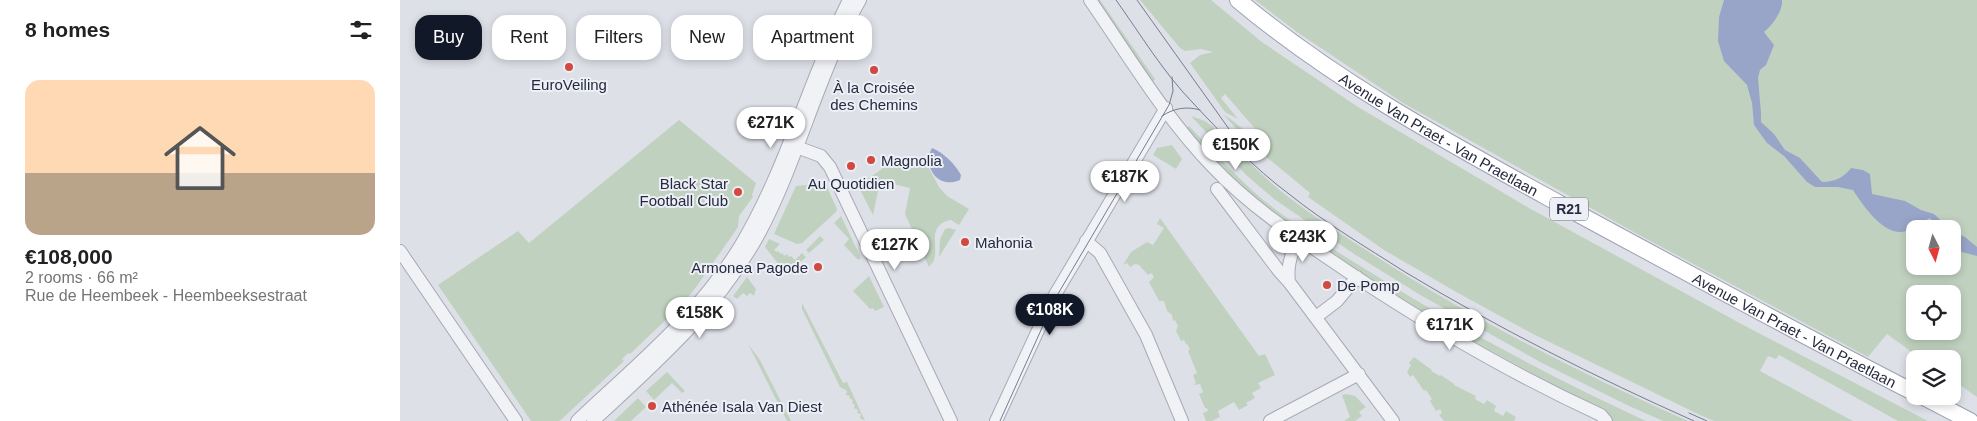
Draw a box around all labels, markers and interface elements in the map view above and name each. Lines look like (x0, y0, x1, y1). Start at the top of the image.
chip: Buy (415, 15, 482, 60)
chip: Rent (492, 15, 566, 60)
chip: Filters (576, 15, 661, 60)
chip: New (671, 15, 743, 60)
chip: Apartment (753, 15, 872, 60)
icon: filters (347, 16, 375, 44)
text: 8 homes (25, 18, 110, 41)
marker: EuroVeiling (563, 61, 575, 73)
marker: À la Croisée des Chemins (868, 64, 880, 76)
street label: Avenue Van Praet - Van Praetlaan (1336, 69, 1541, 199)
place label: EuroVeiling (531, 76, 607, 93)
place label: À la Croisée des Chemins (830, 79, 918, 113)
pin: €271K (736, 106, 806, 149)
icon: home (155, 113, 245, 203)
text: €271K (747, 114, 795, 131)
pin: €150K (1201, 128, 1271, 171)
text: €150K (1212, 136, 1260, 153)
place label: Magnolia (881, 152, 943, 169)
marker: Magnolia (865, 154, 877, 166)
marker: Au Quotidien (845, 160, 857, 172)
pin: €187K (1090, 160, 1160, 203)
text: €187K (1101, 168, 1149, 185)
place label: Black Star Football Club (640, 175, 728, 209)
place label: Au Quotidien (808, 175, 894, 192)
marker: Black Star Football Club (732, 186, 744, 198)
road number: R21 (1550, 198, 1588, 220)
pin: €243K (1268, 220, 1338, 263)
north arrow (1906, 220, 1961, 275)
map controls (1906, 220, 1961, 405)
pin: €127K (860, 228, 930, 271)
text: €243K (1279, 228, 1327, 245)
place label: Mahonia (975, 234, 1033, 251)
text: €127K (871, 236, 919, 253)
marker: Mahonia (959, 236, 971, 248)
text: €108,000 (25, 245, 113, 268)
place label: Armonea Pagode (691, 259, 808, 276)
marker: Armonea Pagode (812, 261, 824, 273)
text: 2 rooms · 66 m² (25, 269, 138, 286)
street label: Avenue Van Praet - Van Praetlaan (1690, 269, 1899, 390)
place label: De Pomp (1337, 277, 1400, 294)
marker: De Pomp (1321, 279, 1333, 291)
button: locate (1906, 285, 1961, 340)
text: Rue de Heembeek - Heembeeksestraat (25, 287, 307, 304)
pin: €108K (1015, 294, 1085, 336)
pin: €158K (665, 296, 735, 339)
text: €108K (1026, 301, 1074, 318)
text: €158K (676, 304, 724, 321)
pin: €171K (1415, 308, 1485, 351)
text: €171K (1426, 316, 1474, 333)
button: layers (1906, 350, 1961, 405)
place label: Athénée Isala Van Diest (662, 398, 823, 415)
marker: Athénée Isala Van Diest (646, 400, 658, 412)

